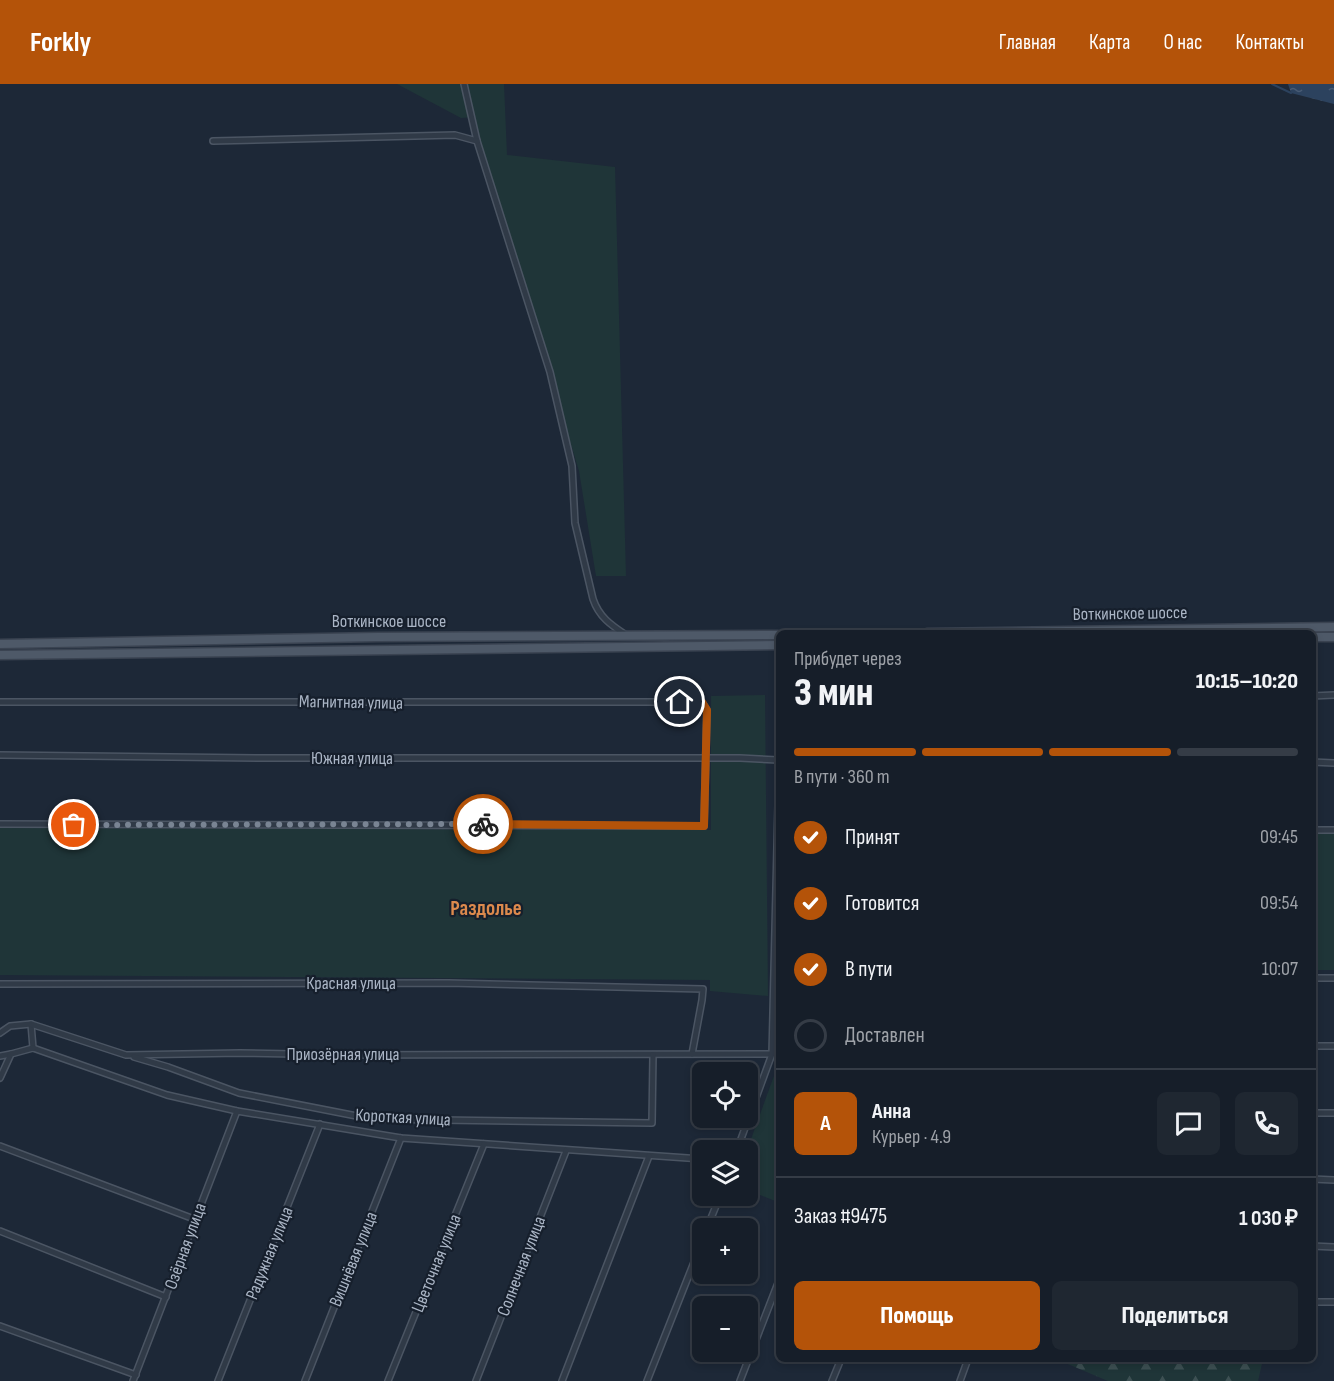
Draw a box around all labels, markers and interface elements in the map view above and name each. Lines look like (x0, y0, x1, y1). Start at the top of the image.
text: Forkly (30, 26, 91, 59)
text: Главная (999, 30, 1056, 55)
text: Карта (1089, 30, 1130, 55)
text: О нас (1163, 30, 1202, 55)
text: Контакты (1235, 30, 1304, 55)
street label: Воткинское шоссе (1073, 602, 1187, 625)
street label: Воткинское шоссе (332, 611, 446, 632)
text: Прибудет через (794, 647, 902, 671)
text: 10:15–10:20 (1196, 668, 1298, 695)
text: 3 мин (794, 670, 873, 717)
pin (654, 676, 705, 727)
icon: home (663, 685, 696, 718)
street label: Магнитная улица (299, 691, 403, 714)
street label: Южная улица (311, 748, 393, 769)
text: В пути · 360 m (794, 765, 890, 789)
courier (453, 794, 513, 854)
pin (48, 799, 99, 850)
icon: bag (57, 808, 90, 841)
icon: bike (467, 808, 500, 841)
icon: check (794, 821, 827, 854)
text: Принят (845, 824, 900, 851)
text: 09:45 (1260, 825, 1298, 849)
icon: check (794, 887, 827, 920)
text: Готовится (845, 890, 919, 917)
text: 09:54 (1260, 891, 1298, 915)
district label: Раздолье (450, 896, 522, 921)
icon: check (794, 953, 827, 986)
text: В пути (845, 956, 893, 983)
text: 10:07 (1262, 957, 1298, 981)
street label: Красная улица (306, 973, 396, 994)
text: Доставлен (845, 1022, 925, 1049)
street label: Приозёрная улица (286, 1044, 400, 1065)
map controls (692, 1062, 758, 1362)
button: locate (692, 1062, 758, 1128)
button: chat (1157, 1092, 1220, 1155)
button: phone (1235, 1092, 1298, 1155)
text: Анна (872, 1098, 911, 1125)
street label: Короткая улица (355, 1105, 451, 1130)
text: А (820, 1110, 831, 1137)
text: Курьер · 4.9 (872, 1125, 951, 1149)
button: layers (692, 1140, 758, 1206)
street label: Озёрная улица (160, 1200, 211, 1292)
text: Заказ #9475 (794, 1203, 887, 1230)
street label: Радужная улица (241, 1204, 298, 1303)
text: 1 030 ₽ (1239, 1205, 1298, 1232)
street label: Вишнёвая улица (325, 1209, 382, 1310)
street label: Цветочная улица (407, 1211, 466, 1315)
street label: Солнечная улица (493, 1213, 550, 1319)
button: + (692, 1218, 758, 1284)
button: Помощь (794, 1281, 1040, 1350)
button: Поделиться (1052, 1281, 1298, 1350)
button: − (692, 1296, 758, 1362)

